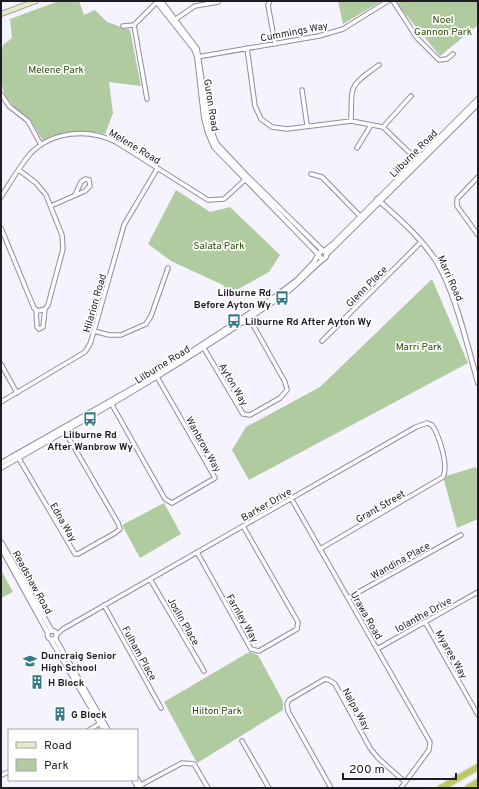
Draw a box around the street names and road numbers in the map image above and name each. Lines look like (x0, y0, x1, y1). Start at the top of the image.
street label: Cummings Way (259, 20, 329, 45)
street label: Guron Road (200, 78, 221, 132)
street label: Melene Road (106, 127, 163, 168)
street label: Lilburne Road (387, 127, 441, 181)
street label: Marri Road (434, 254, 466, 304)
street label: Glenn Place (344, 264, 391, 311)
street label: Hilarion Road (81, 272, 110, 334)
street label: Lilburne Road (133, 343, 193, 387)
street label: Ayton Way (215, 361, 250, 409)
street label: Wanbrow Way (182, 415, 223, 475)
street label: Barker Drive (239, 486, 294, 525)
street label: Grant Street (354, 488, 408, 527)
street label: Edna Way (46, 501, 79, 545)
street label: Wandina Place (369, 540, 433, 583)
street label: Readshaw Road (9, 549, 55, 617)
street label: Urawa Road (347, 589, 385, 642)
street label: Farnley Way (223, 592, 261, 645)
street label: Iolanthe Drive (393, 594, 454, 636)
street label: Joslin Place (164, 595, 202, 648)
street label: Fulham Place (118, 624, 159, 683)
street label: Myaree Way (432, 628, 470, 681)
street label: Nalpa Way (339, 686, 373, 733)

